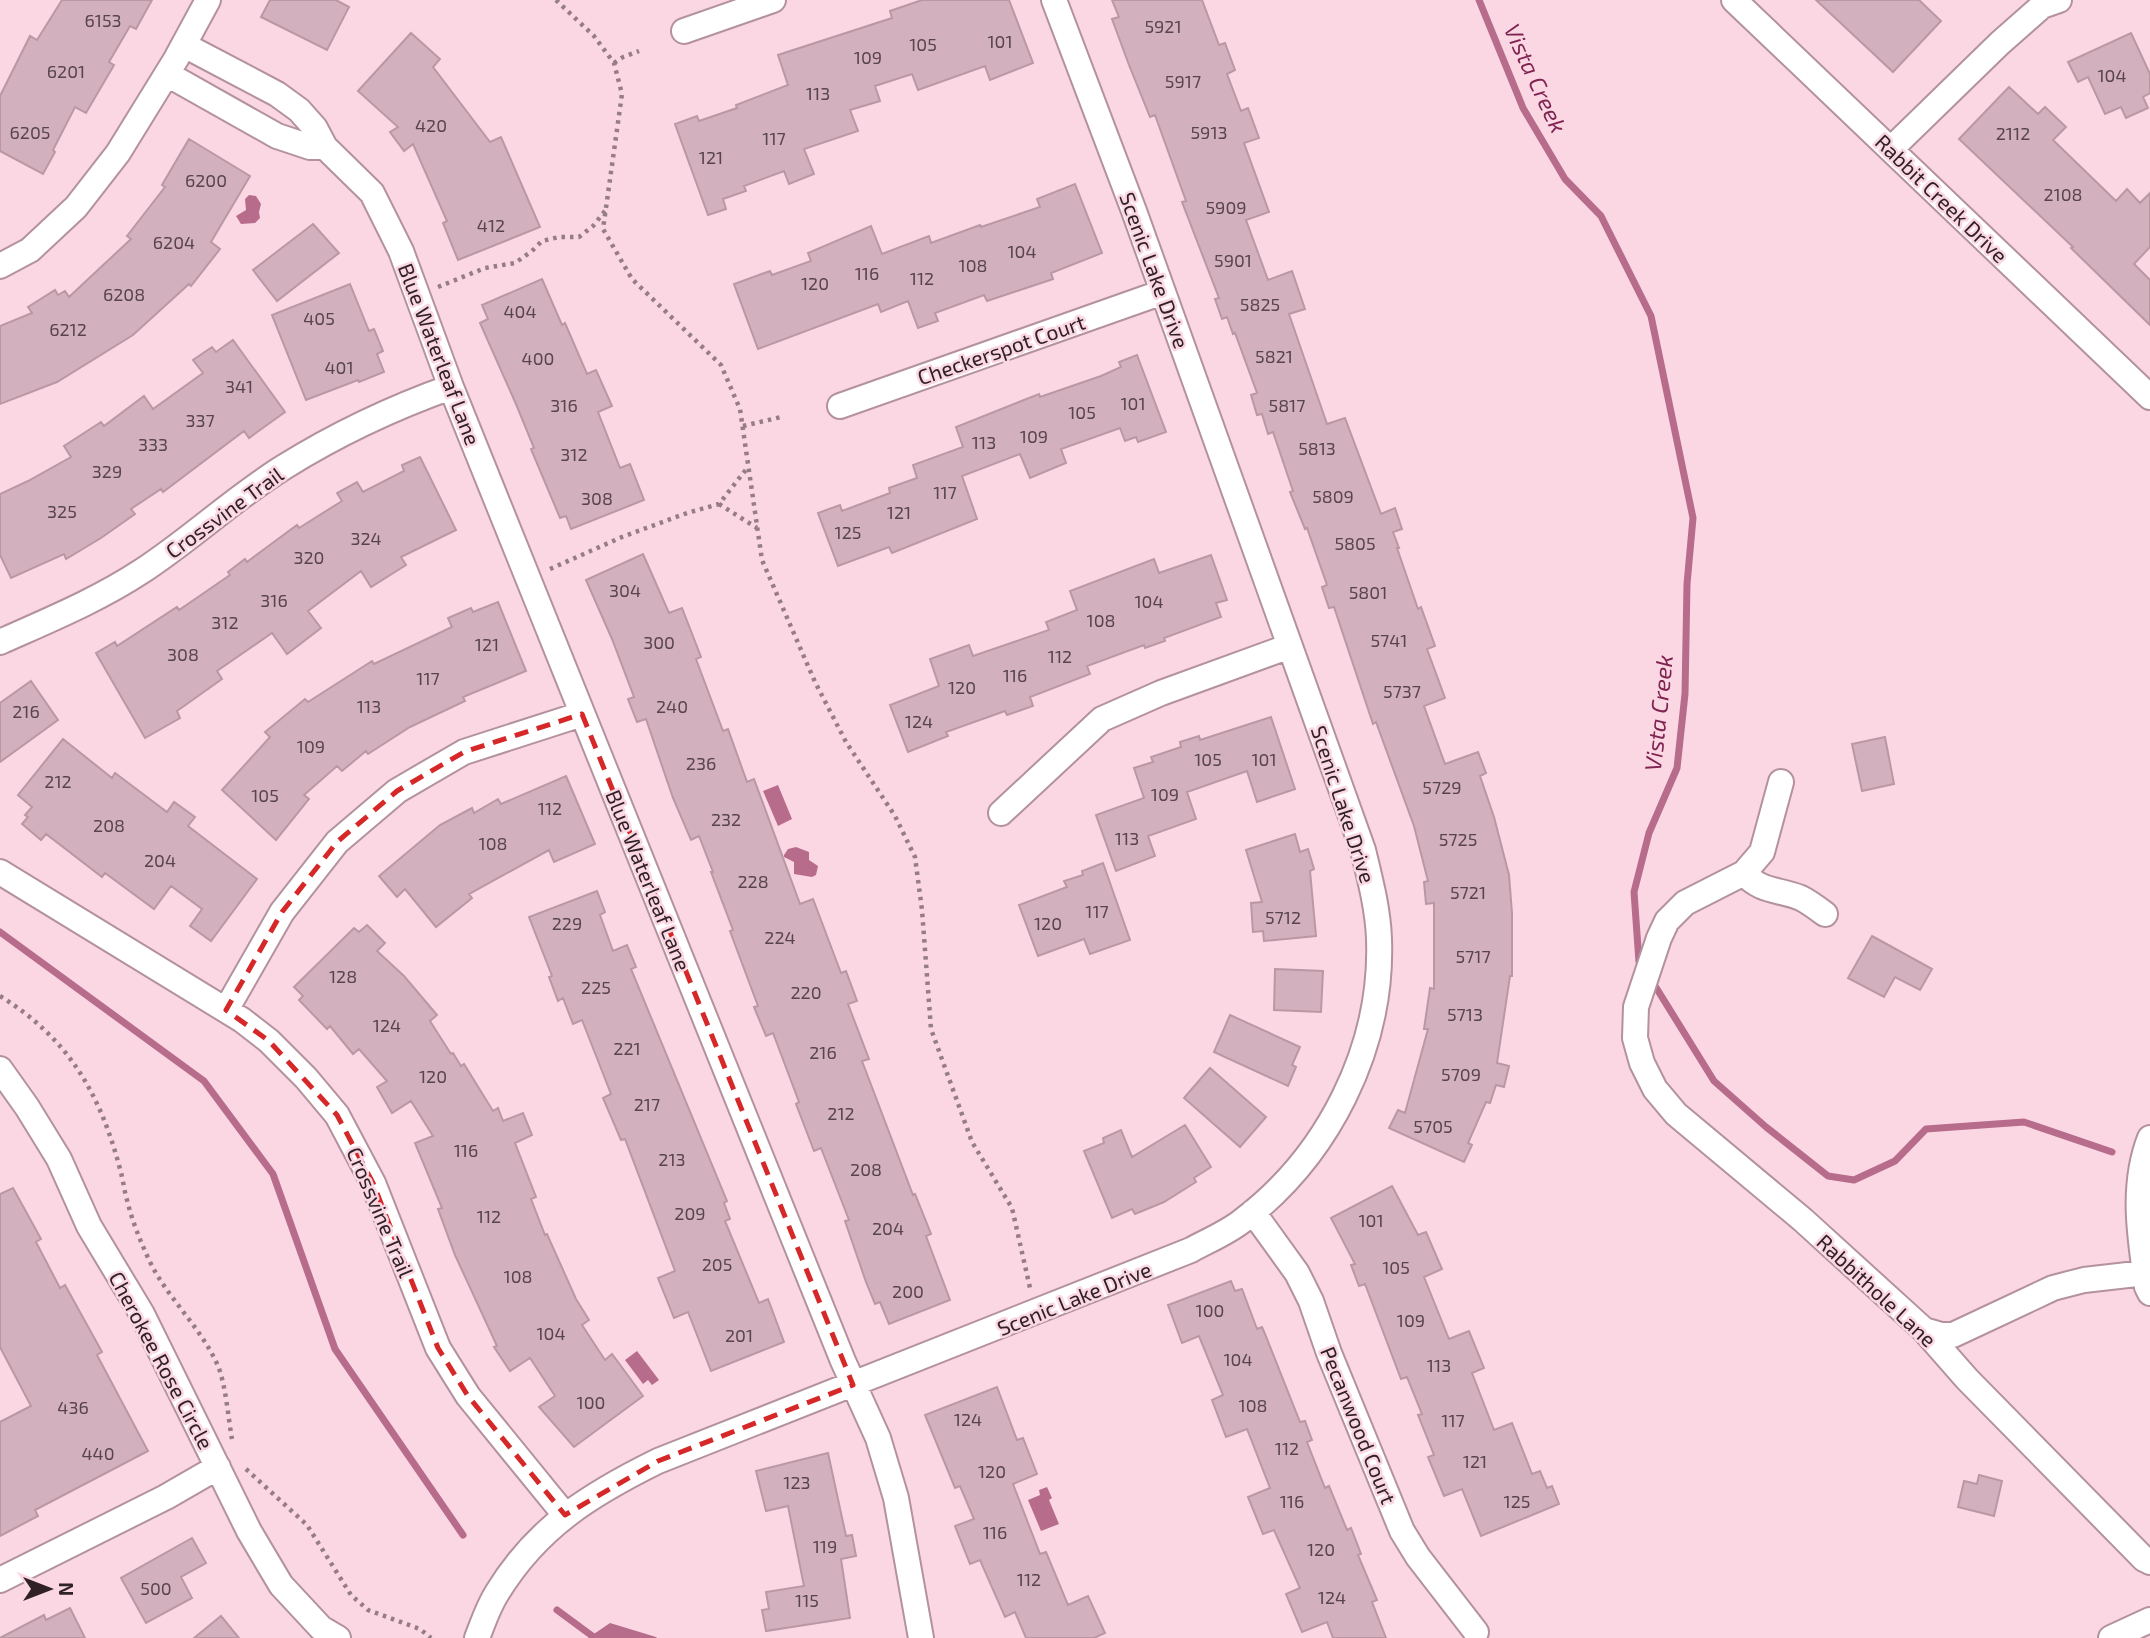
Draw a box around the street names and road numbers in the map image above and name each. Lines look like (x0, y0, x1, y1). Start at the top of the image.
street label: Rabbit Creek Drive (1871, 129, 2013, 267)
street label: Scenic Lake Drive (1115, 189, 1195, 351)
street label: Blue Waterleaf Lane (394, 259, 486, 449)
street label: Checkerspot Court (914, 309, 1088, 389)
street label: Crossvine Trail (160, 461, 288, 563)
street label: Scenic Lake Drive (1307, 722, 1381, 886)
street label: Blue Waterleaf Lane (601, 786, 697, 974)
street label: Crossvine Trail (342, 1143, 420, 1282)
street label: Rabbithole Lane (1812, 1228, 1942, 1352)
street label: Scenic Lake Drive (993, 1256, 1155, 1340)
street label: Cherokee Rose Circle (105, 1267, 219, 1453)
street label: Pecanwood Court (1316, 1343, 1402, 1507)

